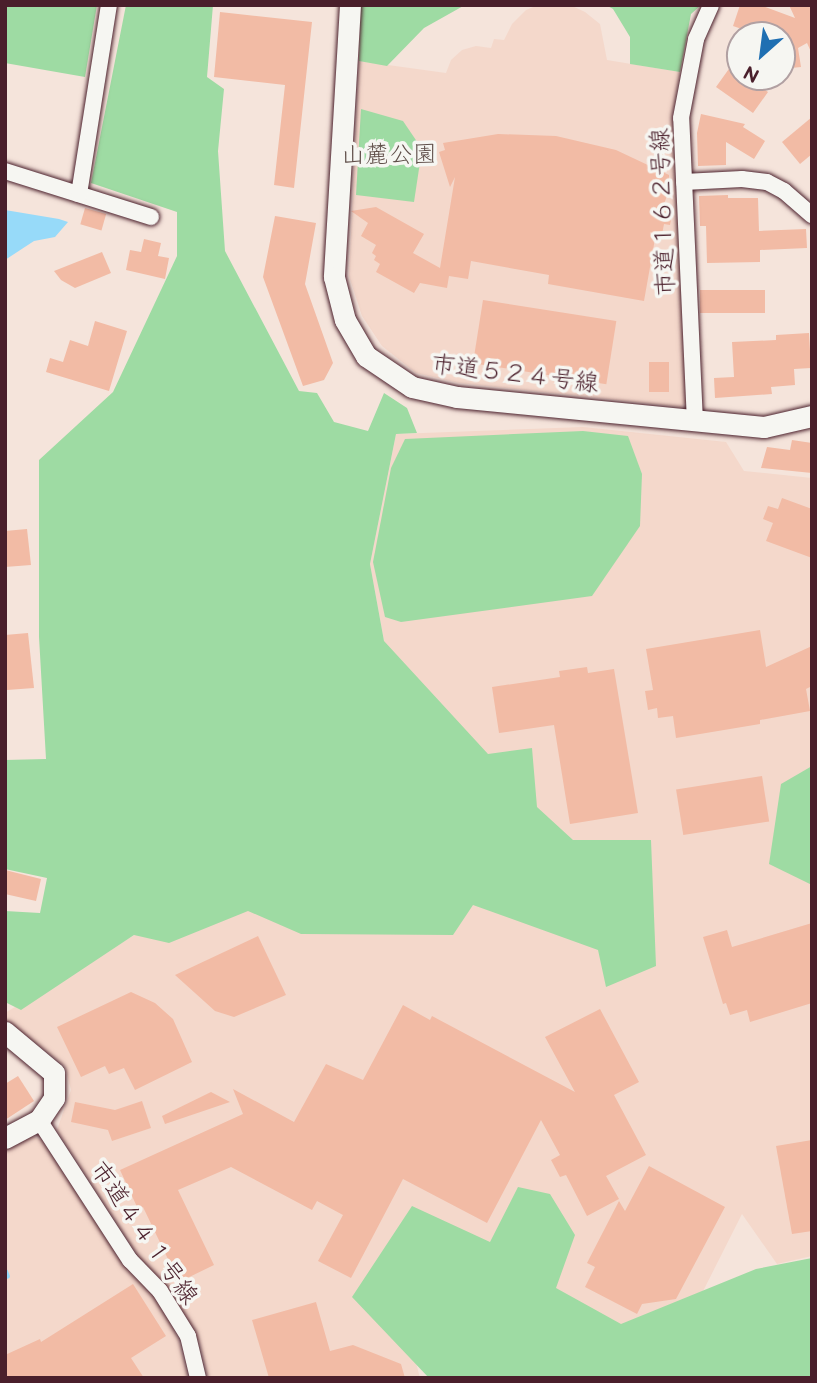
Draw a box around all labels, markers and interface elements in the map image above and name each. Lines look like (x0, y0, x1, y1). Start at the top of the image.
north arrow (726, 21, 796, 91)
text: N (740, 60, 764, 87)
street label: 市道１６２号線 (646, 128, 680, 296)
park label: 山麓公園 (341, 141, 437, 169)
street label: 市道５２４号線 (430, 349, 600, 399)
street label: 市道４４１号線 (84, 1156, 204, 1310)

